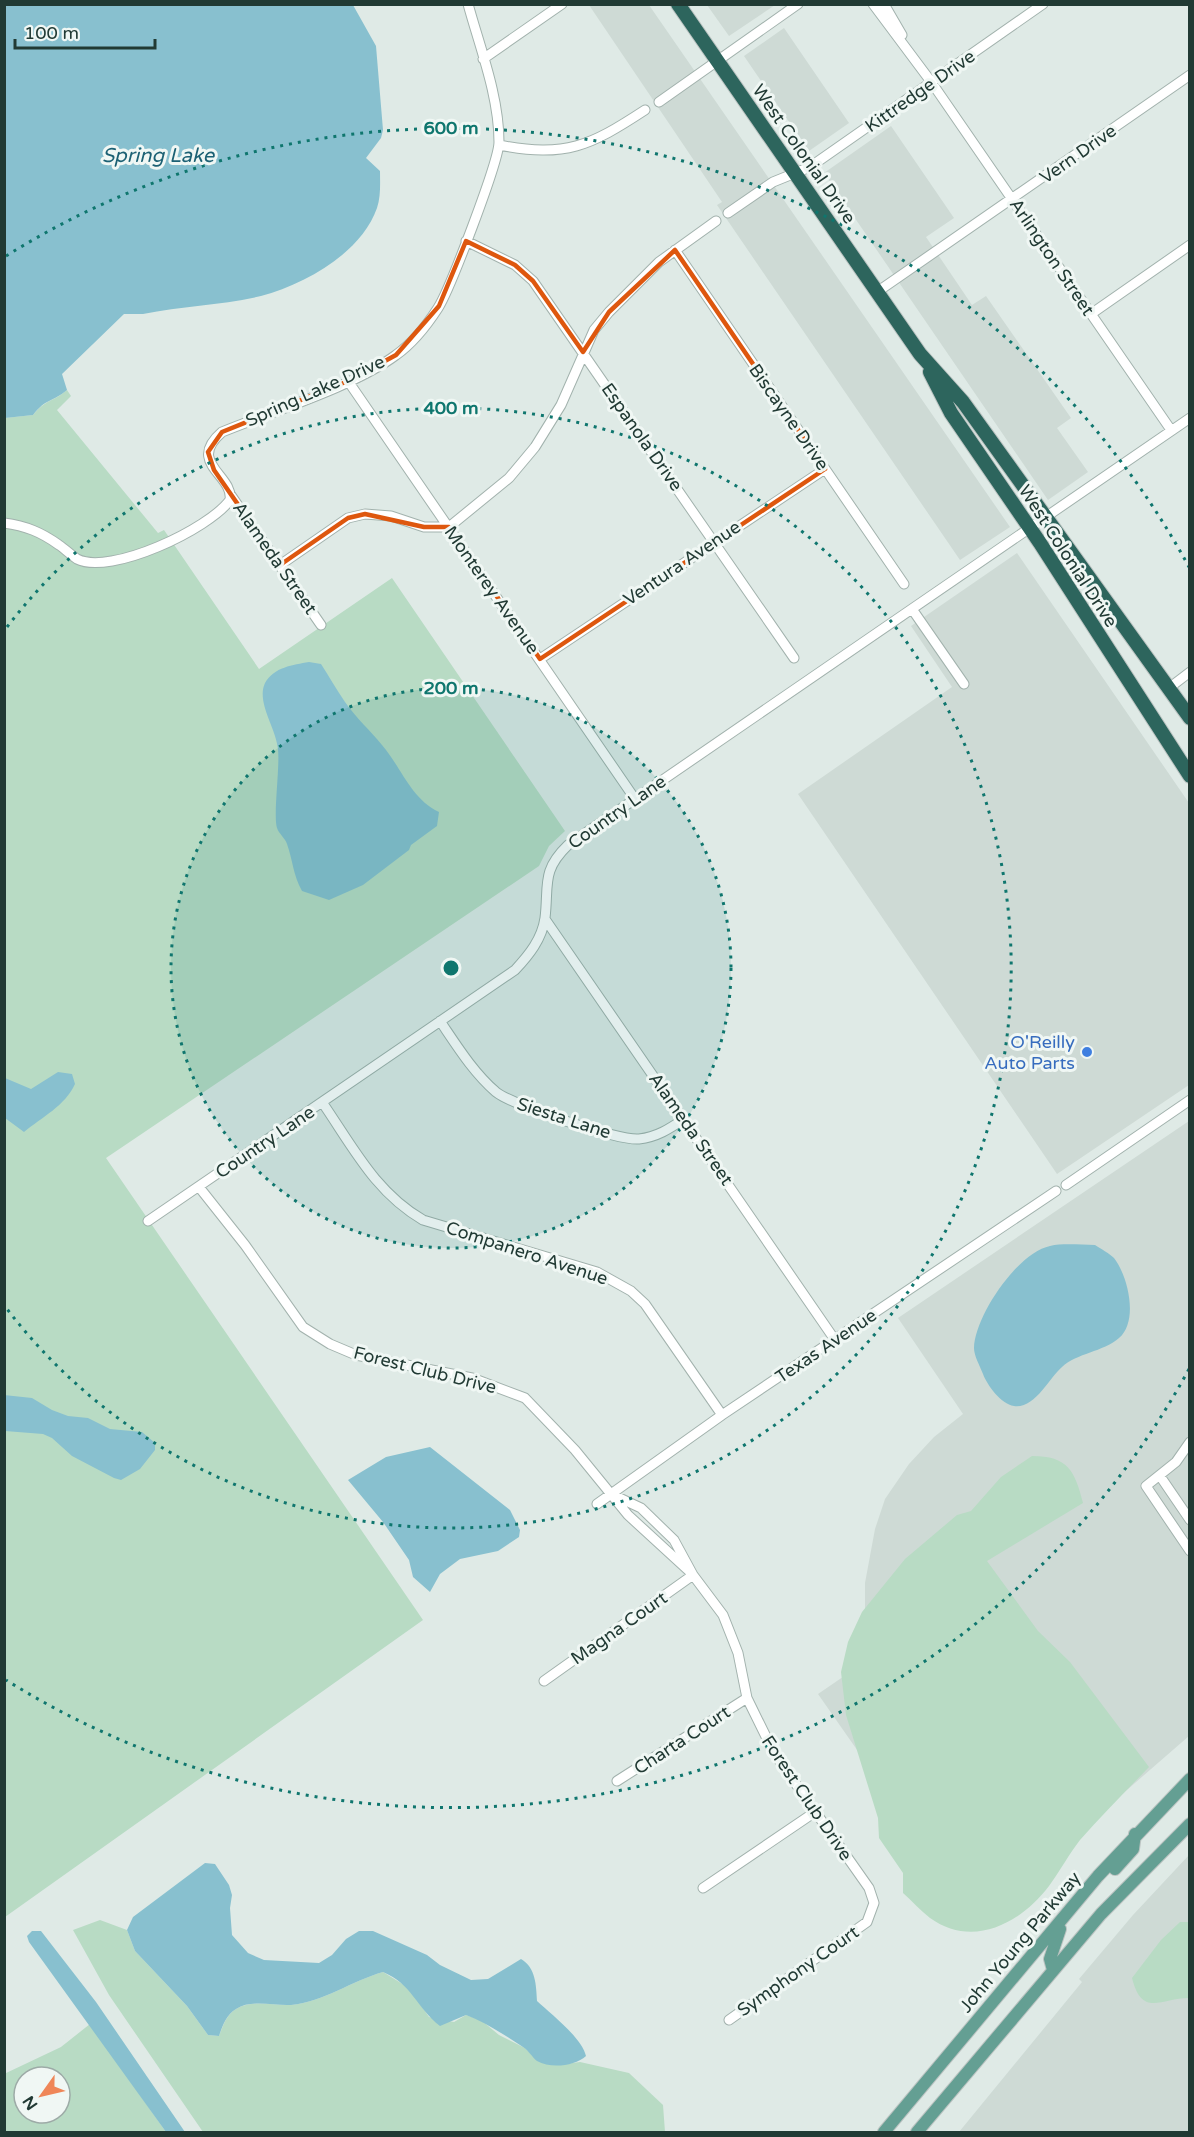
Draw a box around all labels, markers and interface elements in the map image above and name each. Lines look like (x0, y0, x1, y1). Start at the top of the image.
scale bar (15, 12, 154, 50)
text: 100 m (24, 22, 79, 44)
street label: Kittredge Drive (861, 45, 979, 137)
street label: West Colonial Drive (748, 80, 860, 228)
text: 600 m (423, 117, 479, 139)
street label: Vern Drive (1035, 120, 1121, 188)
water label: Spring Lake (102, 144, 216, 168)
street label: Arlington Street (1005, 194, 1099, 320)
street label: Spring Lake Drive (242, 350, 388, 432)
street label: Biscayne Drive (744, 360, 834, 474)
street label: Espanola Drive (597, 379, 687, 495)
text: 400 m (423, 397, 479, 419)
street label: West Colonial Drive (1014, 481, 1122, 631)
street label: Alameda Street (228, 498, 322, 619)
street label: Ventura Avenue (619, 516, 745, 610)
street label: Monterey Avenue (440, 522, 544, 658)
text: 200 m (423, 677, 479, 699)
street label: Country Lane (564, 770, 670, 854)
centre of rings (441, 958, 461, 978)
place label: O'Reilly Auto Parts (984, 1031, 1075, 1074)
marker: O'Reilly Auto Parts (1080, 1045, 1094, 1059)
street label: Alameda Street (644, 1069, 738, 1190)
street label: Siesta Lane (514, 1092, 614, 1144)
street label: Country Lane (211, 1101, 319, 1183)
street label: Companero Avenue (443, 1216, 611, 1290)
street label: Texas Avenue (771, 1304, 881, 1388)
street label: Forest Club Drive (351, 1342, 499, 1398)
street label: Magna Court (567, 1587, 671, 1669)
street label: Charta Court (630, 1701, 734, 1779)
street label: Forest Club Drive (757, 1731, 857, 1865)
street label: John Young Parkway (955, 1867, 1086, 2017)
street label: Symphony Court (733, 1921, 863, 2021)
north arrow (12, 2065, 72, 2125)
text: N (19, 2092, 42, 2114)

